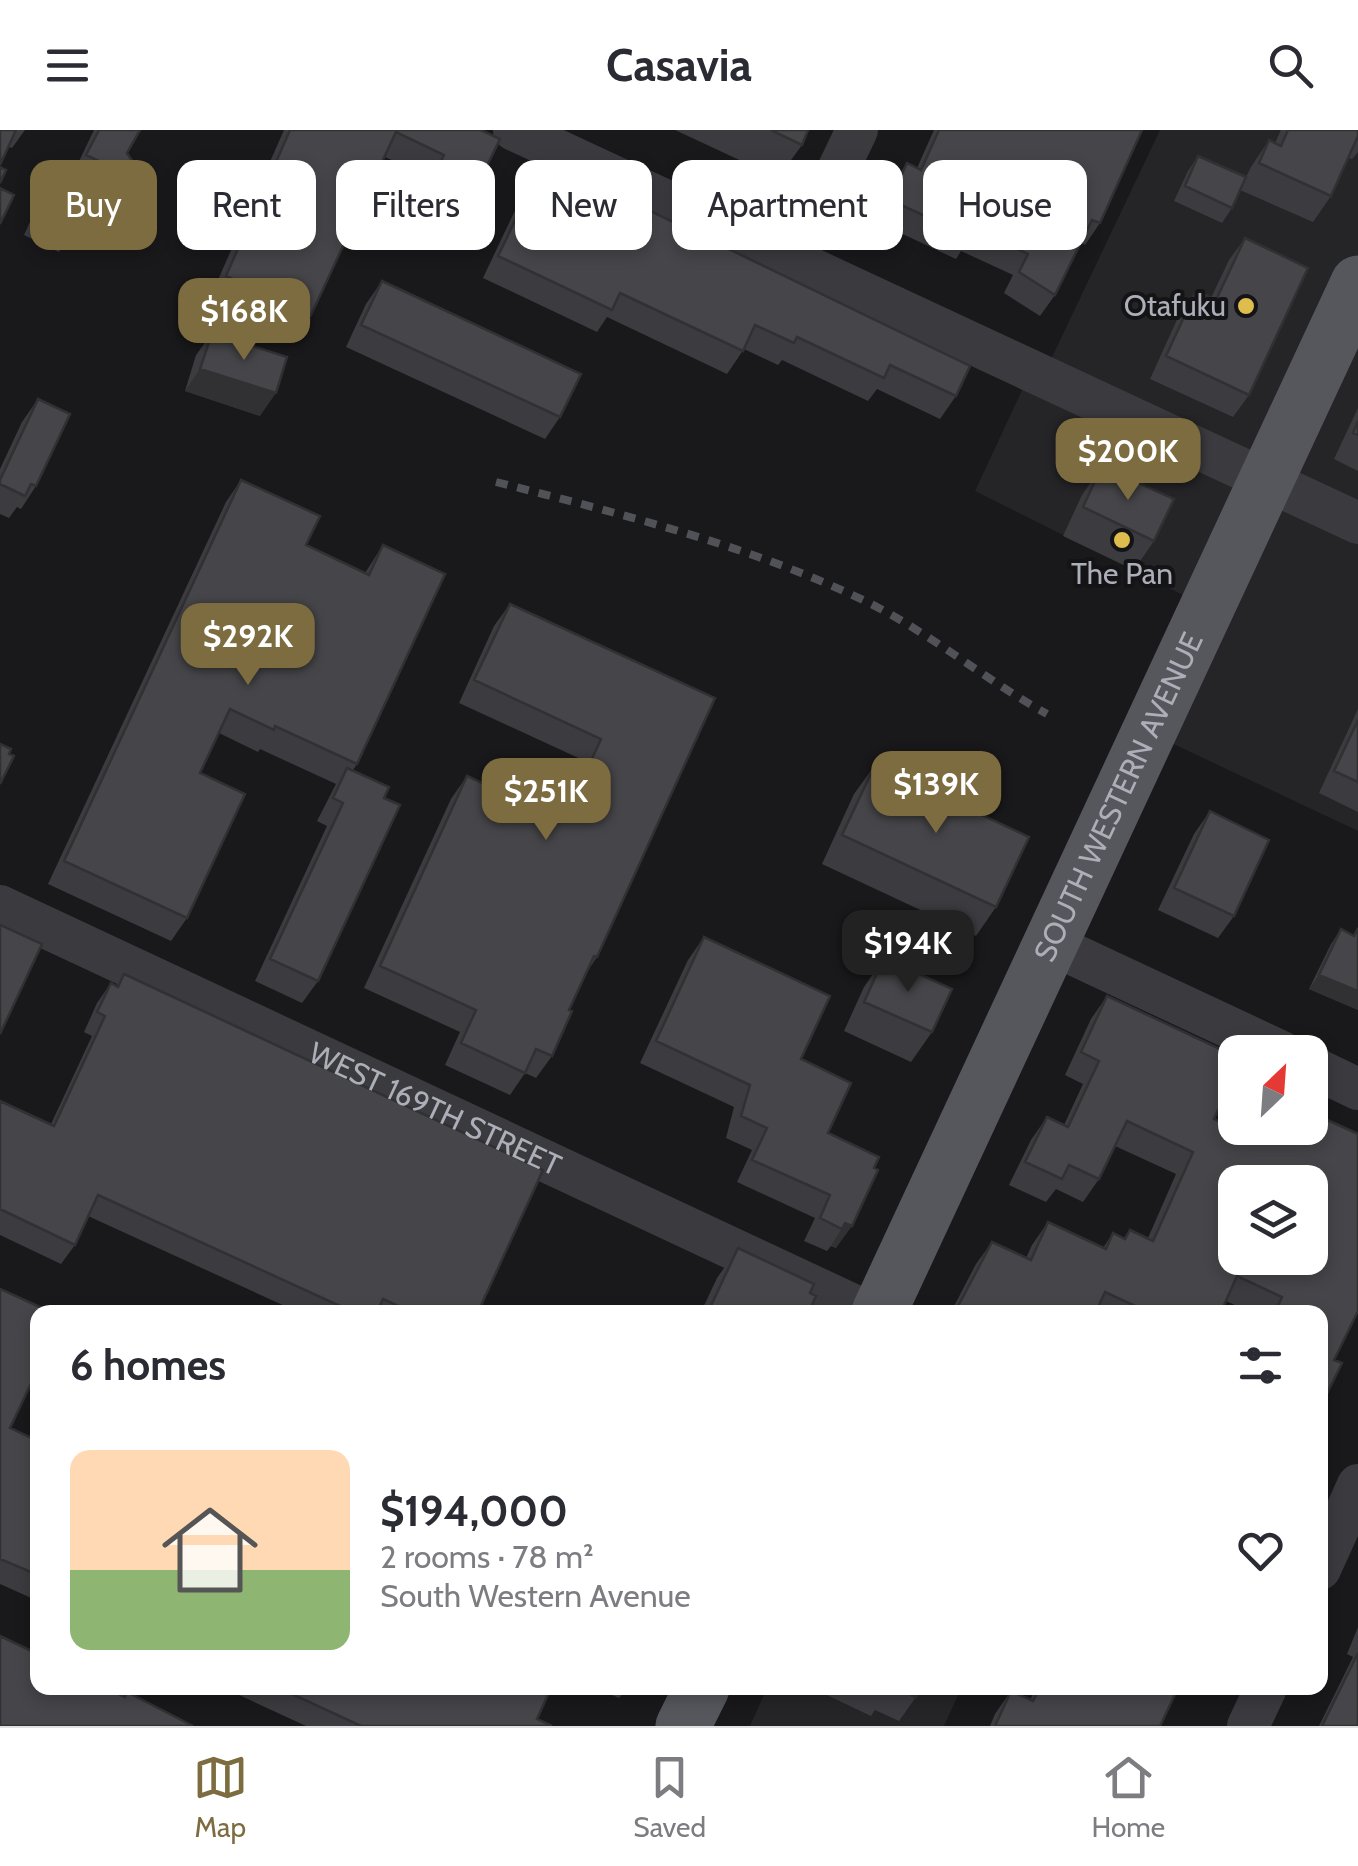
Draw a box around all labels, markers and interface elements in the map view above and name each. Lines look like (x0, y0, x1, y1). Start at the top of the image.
icon: menu (40, 38, 95, 93)
text: Casavia (606, 38, 752, 92)
icon: search (1263, 38, 1318, 93)
chip: Buy (30, 160, 157, 250)
chip: Rent (177, 160, 316, 250)
chip: Filters (336, 160, 495, 250)
chip: New (515, 160, 652, 250)
chip: Apartment (672, 160, 903, 250)
chip: House (923, 160, 1087, 250)
pin: $168K (174, 278, 314, 363)
place label: Otafuku (1124, 287, 1226, 324)
text: $168K (200, 291, 288, 330)
marker: Otafuku (1235, 295, 1257, 317)
pin: $200K (1058, 418, 1198, 503)
text: $200K (1078, 431, 1178, 470)
marker: The Pan (1111, 529, 1133, 551)
place label: The Pan (1071, 555, 1173, 592)
pin: $292K (178, 603, 318, 688)
text: $292K (203, 616, 293, 655)
street label: SOUTH WESTERN AVENUE (1026, 626, 1211, 967)
pin: $139K (866, 751, 1006, 836)
pin: $251K (476, 758, 616, 843)
text: $139K (893, 764, 979, 803)
text: $251K (504, 771, 588, 810)
pin: $194K (838, 910, 978, 995)
text: $194K (864, 923, 952, 962)
street label: WEST 169TH STREET (303, 1034, 567, 1184)
north arrow (1218, 1035, 1328, 1145)
map controls (1218, 1035, 1328, 1275)
button: layers (1218, 1165, 1328, 1275)
icon: filters (1233, 1338, 1288, 1393)
text: 6 homes (70, 1339, 226, 1391)
text: $194,000 (380, 1485, 568, 1537)
icon: home (150, 1490, 270, 1610)
icon: heart (1233, 1523, 1288, 1578)
text: 2 rooms · 78 m² (380, 1537, 594, 1576)
text: South Western Avenue (380, 1576, 691, 1615)
tab: Map (193, 1750, 248, 1844)
tab: Saved (633, 1750, 706, 1844)
tab: Home (1092, 1750, 1165, 1844)

